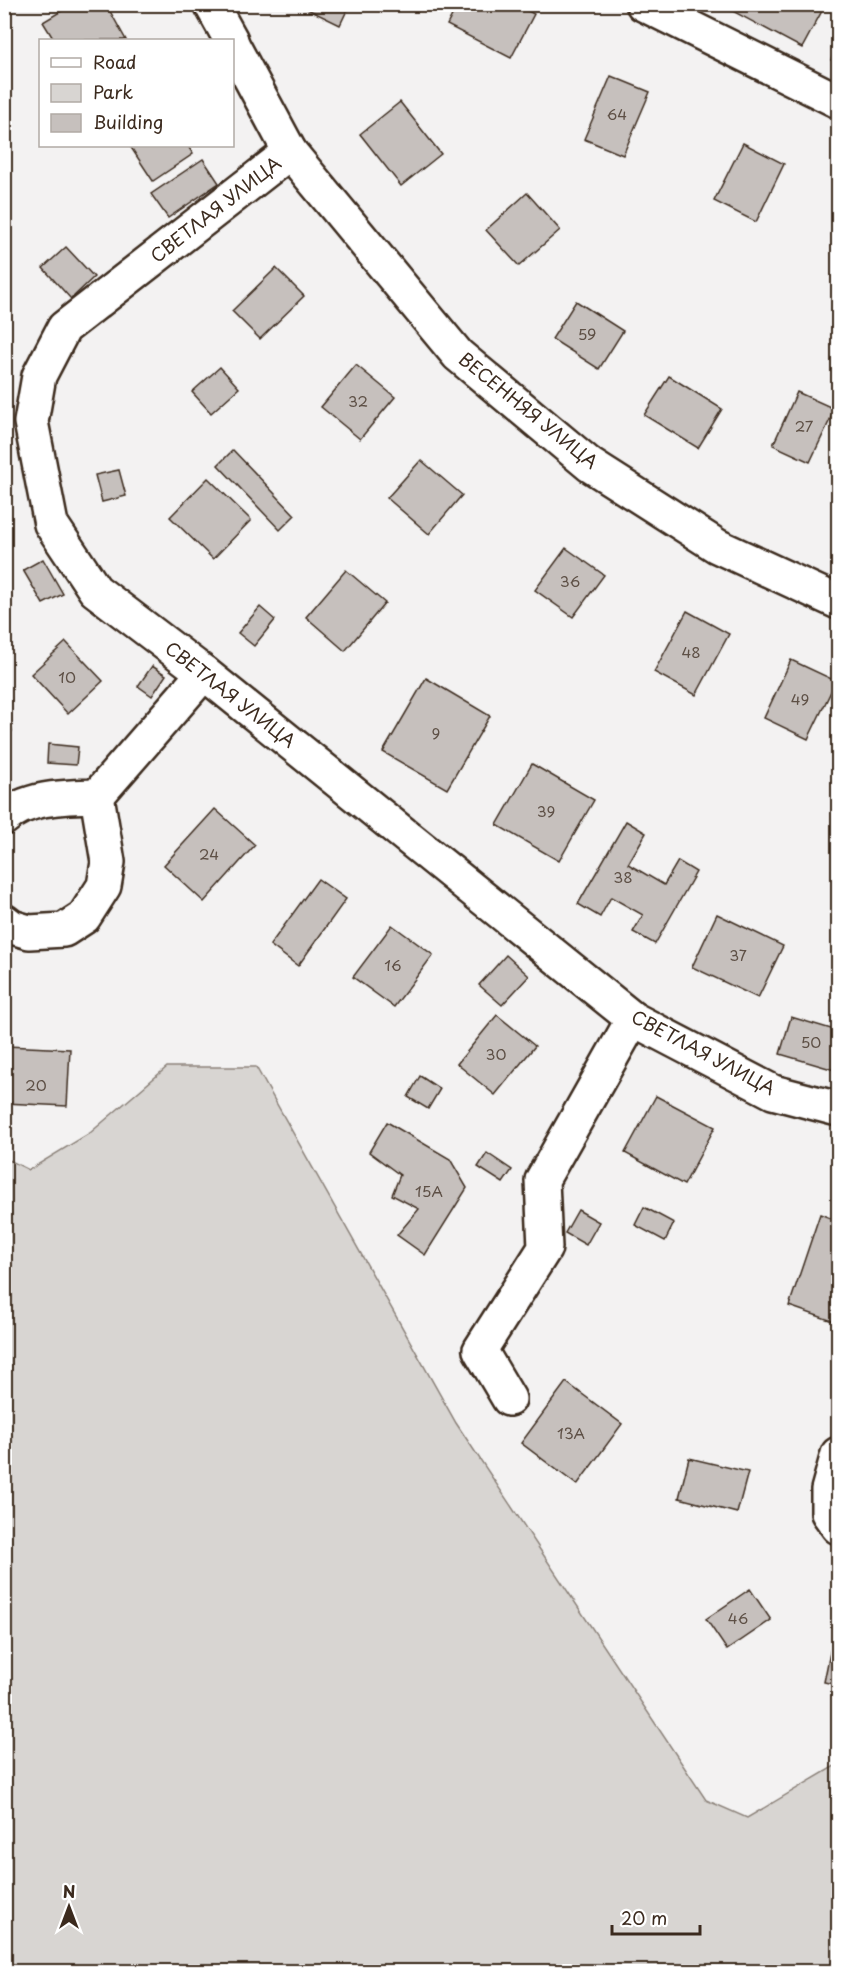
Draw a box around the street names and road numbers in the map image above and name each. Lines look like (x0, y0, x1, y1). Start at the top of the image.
street label: СВЕТЛАЯ УЛИЦА (144, 149, 286, 269)
street label: ВЕСЕННЯЯ УЛИЦА (454, 345, 604, 475)
street label: СВЕТЛАЯ УЛИЦА (160, 634, 302, 754)
street label: СВЕТЛАЯ УЛИЦА (627, 1002, 781, 1101)

